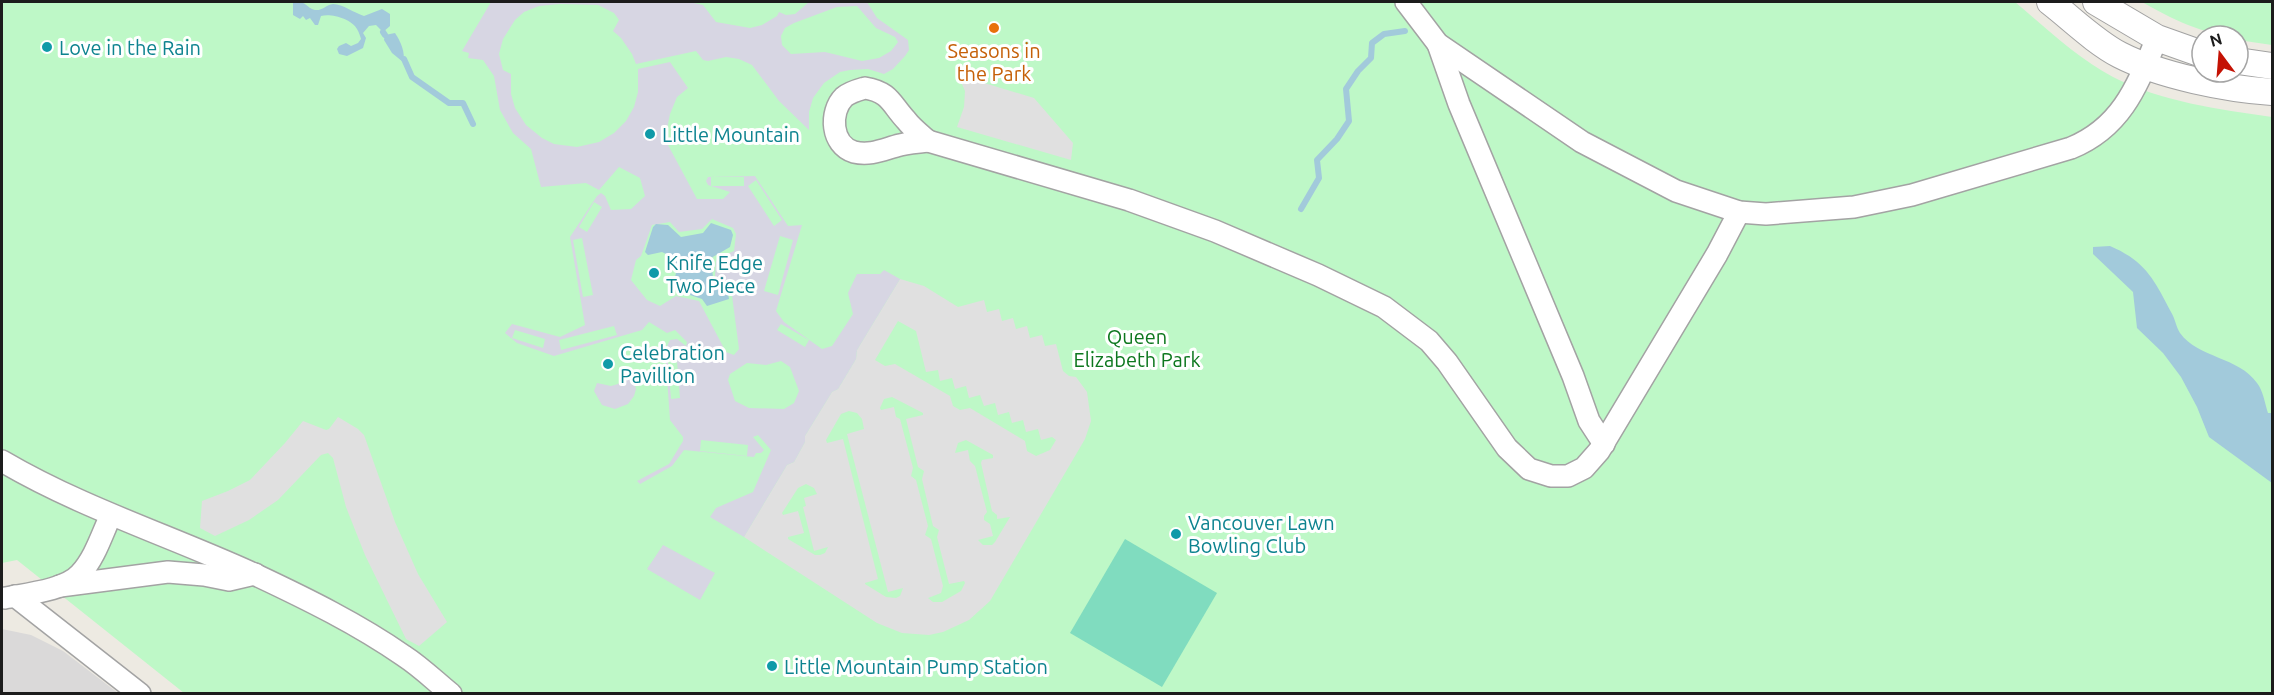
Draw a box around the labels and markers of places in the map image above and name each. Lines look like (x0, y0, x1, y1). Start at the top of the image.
marker: Seasons in the Park (987, 21, 1001, 35)
place label: Love in the Rain (59, 36, 201, 59)
place label: Seasons in the Park (947, 39, 1041, 85)
marker: Love in the Rain (40, 40, 54, 54)
place label: Little Mountain (662, 123, 800, 146)
marker: Little Mountain (643, 127, 657, 141)
place label: Knife Edge Two Piece (666, 251, 763, 297)
marker: Knife Edge Two Piece (647, 266, 661, 280)
place label: Celebration Pavillion (620, 341, 725, 387)
marker: Celebration Pavillion (601, 357, 615, 371)
place label: Vancouver Lawn Bowling Club (1188, 511, 1335, 557)
marker: Vancouver Lawn Bowling Club (1169, 527, 1183, 541)
place label: Little Mountain Pump Station (784, 655, 1048, 678)
marker: Little Mountain Pump Station (765, 659, 779, 673)

